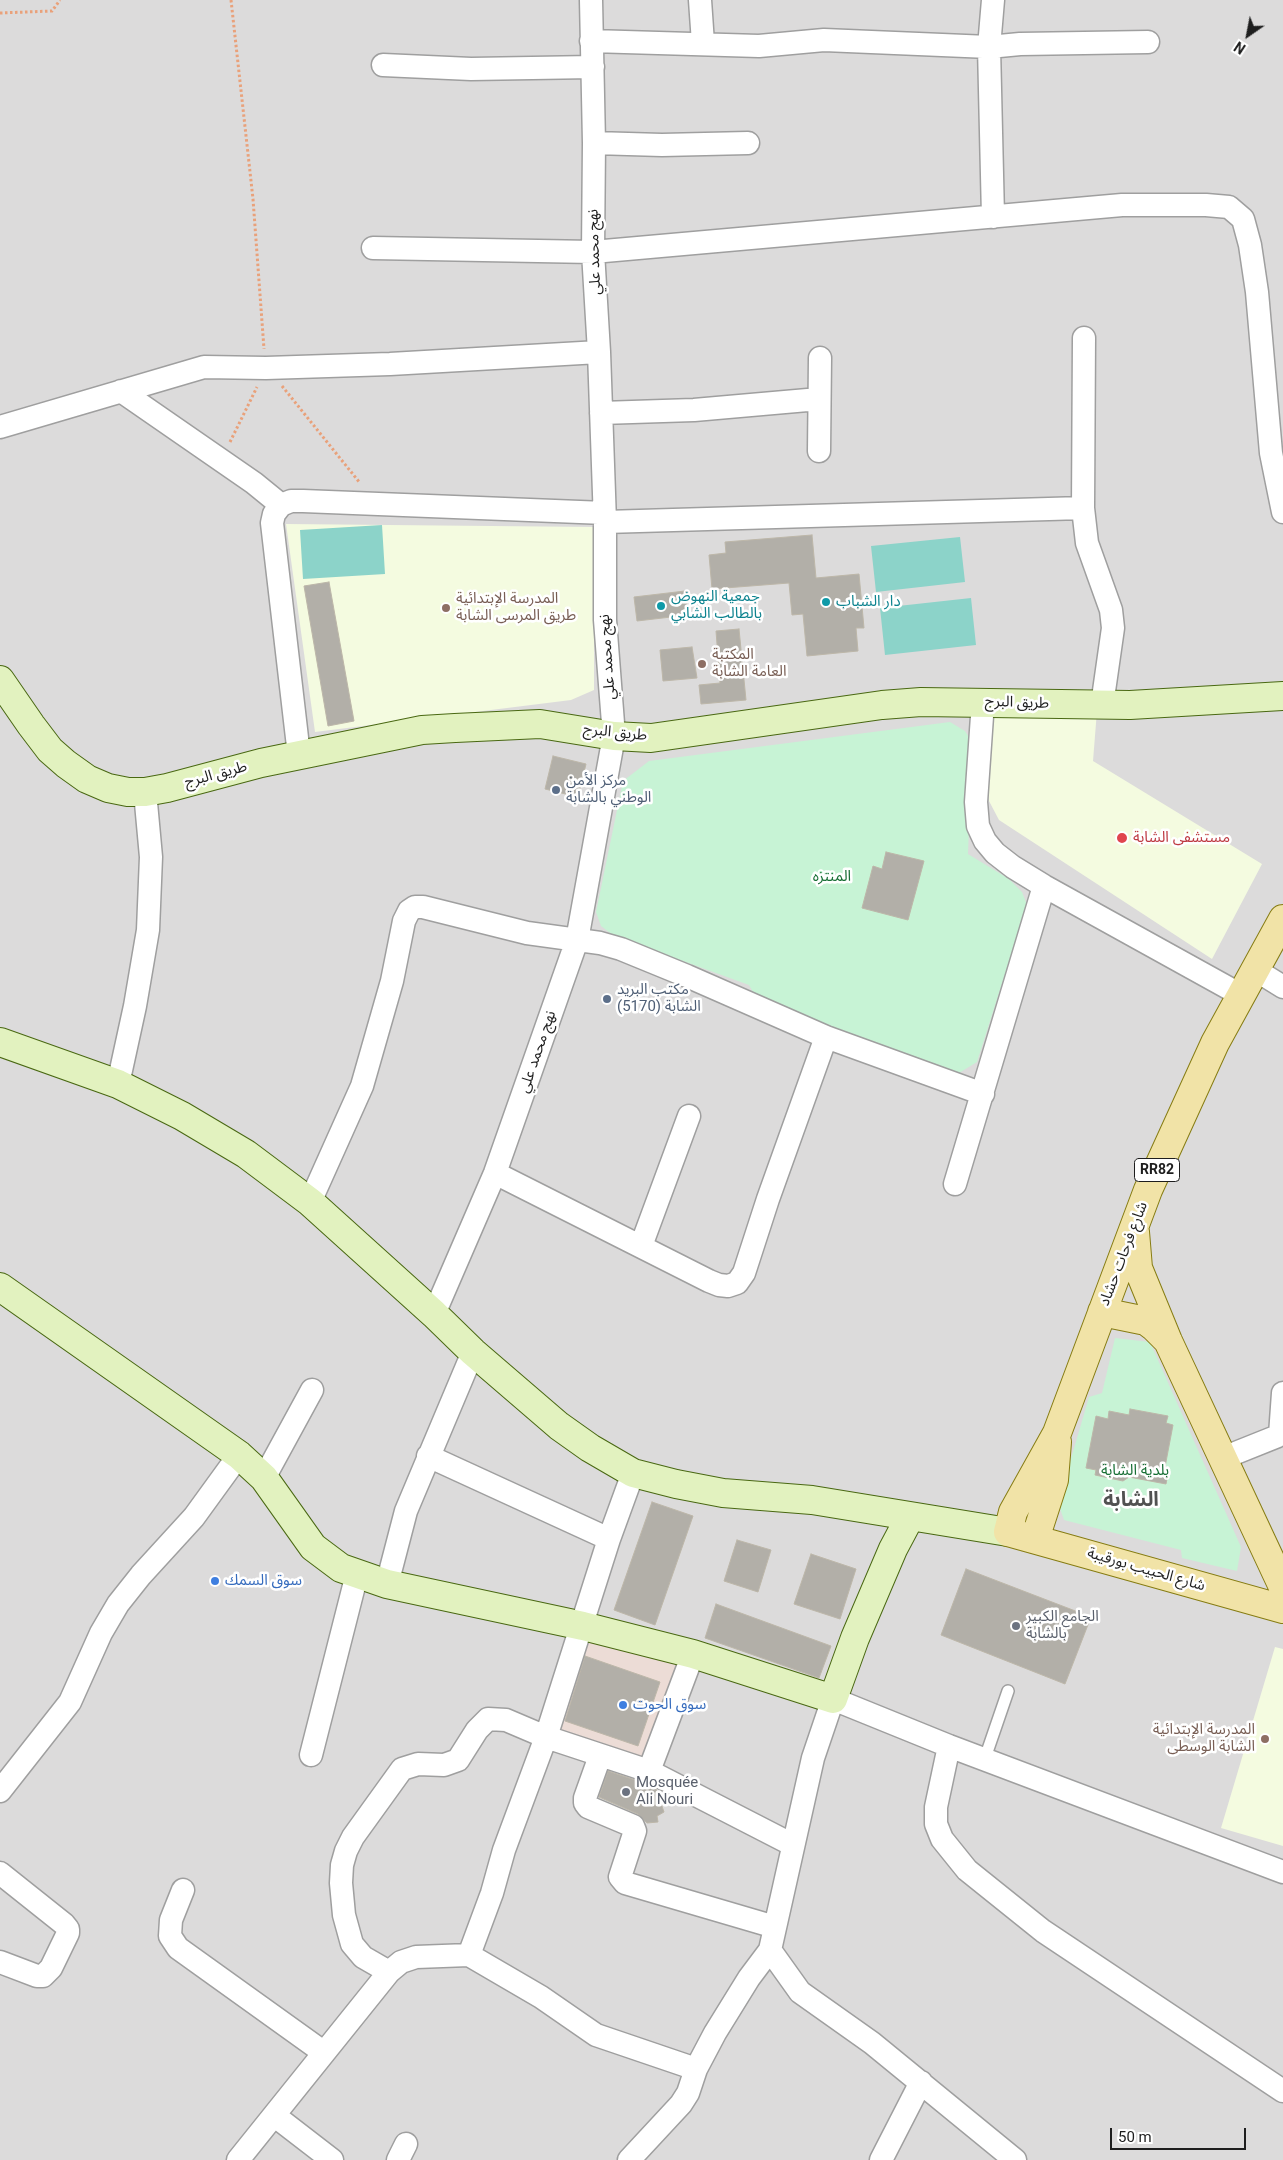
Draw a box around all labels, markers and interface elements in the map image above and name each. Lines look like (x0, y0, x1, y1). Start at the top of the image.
north arrow (1223, 10, 1273, 60)
text: N (1231, 38, 1248, 57)
street label: نهج محمد علي (585, 209, 605, 295)
place label: جمعية النهوض بالطالب الشابي (671, 588, 762, 623)
place label: المدرسة الإبتدائية طريق المرسى الشابة (456, 590, 576, 625)
place label: دار الشباب (836, 593, 901, 611)
marker: دار الشباب (820, 596, 832, 608)
marker: جمعية النهوض بالطالب الشابي (655, 600, 667, 612)
marker: المدرسة الإبتدائية طريق المرسى الشابة (440, 602, 452, 614)
street label: نهج محمد علي (596, 613, 620, 701)
place label: المكتبة العامة الشابة (712, 646, 786, 681)
marker: المكتبة العامة الشابة (696, 658, 708, 670)
street label: طريق البرج (985, 693, 1049, 713)
street label: طريق البرج (582, 721, 648, 745)
street label: طريق البرج (183, 758, 249, 792)
place label: مركز الأمن الوطني بالشابة (566, 772, 651, 807)
marker: مركز الأمن الوطني بالشابة (550, 784, 562, 796)
place label: مستشفى الشابة (1133, 829, 1230, 847)
marker: مستشفى الشابة (1115, 831, 1129, 845)
park label: المنتزه (813, 868, 851, 886)
place label: مكتب البريد الشابة (5170) (617, 981, 701, 1016)
marker: مكتب البريد الشابة (5170) (601, 993, 613, 1005)
street label: نهج محمد علي (515, 1008, 561, 1096)
road number: RR82 (1134, 1158, 1180, 1182)
street label: شارع فرحات حشاد (1096, 1199, 1152, 1309)
park label: بلدية الشابة (1101, 1462, 1169, 1480)
district label: الشابة (1103, 1489, 1159, 1513)
street label: شارع الحبيب بورقيبة (1085, 1545, 1207, 1595)
place label: سوق السمك (225, 1572, 302, 1590)
marker: سوق السمك (209, 1575, 221, 1587)
place label: الجامع الكبير بالشابة (1026, 1608, 1099, 1643)
marker: الجامع الكبير بالشابة (1010, 1620, 1022, 1632)
place label: سوق الحوت (633, 1696, 706, 1714)
marker: سوق الحوت (617, 1699, 629, 1711)
place label: المدرسة الإبتدائية الشابة الوسطى (1153, 1721, 1255, 1756)
marker: المدرسة الإبتدائية الشابة الوسطى (1259, 1733, 1271, 1745)
place label: Mosquée Ali Nouri (636, 1774, 698, 1809)
marker: Mosquée Ali Nouri (620, 1786, 632, 1798)
scale bar (1113, 2118, 1249, 2150)
text: 50 m (1118, 2128, 1152, 2146)

